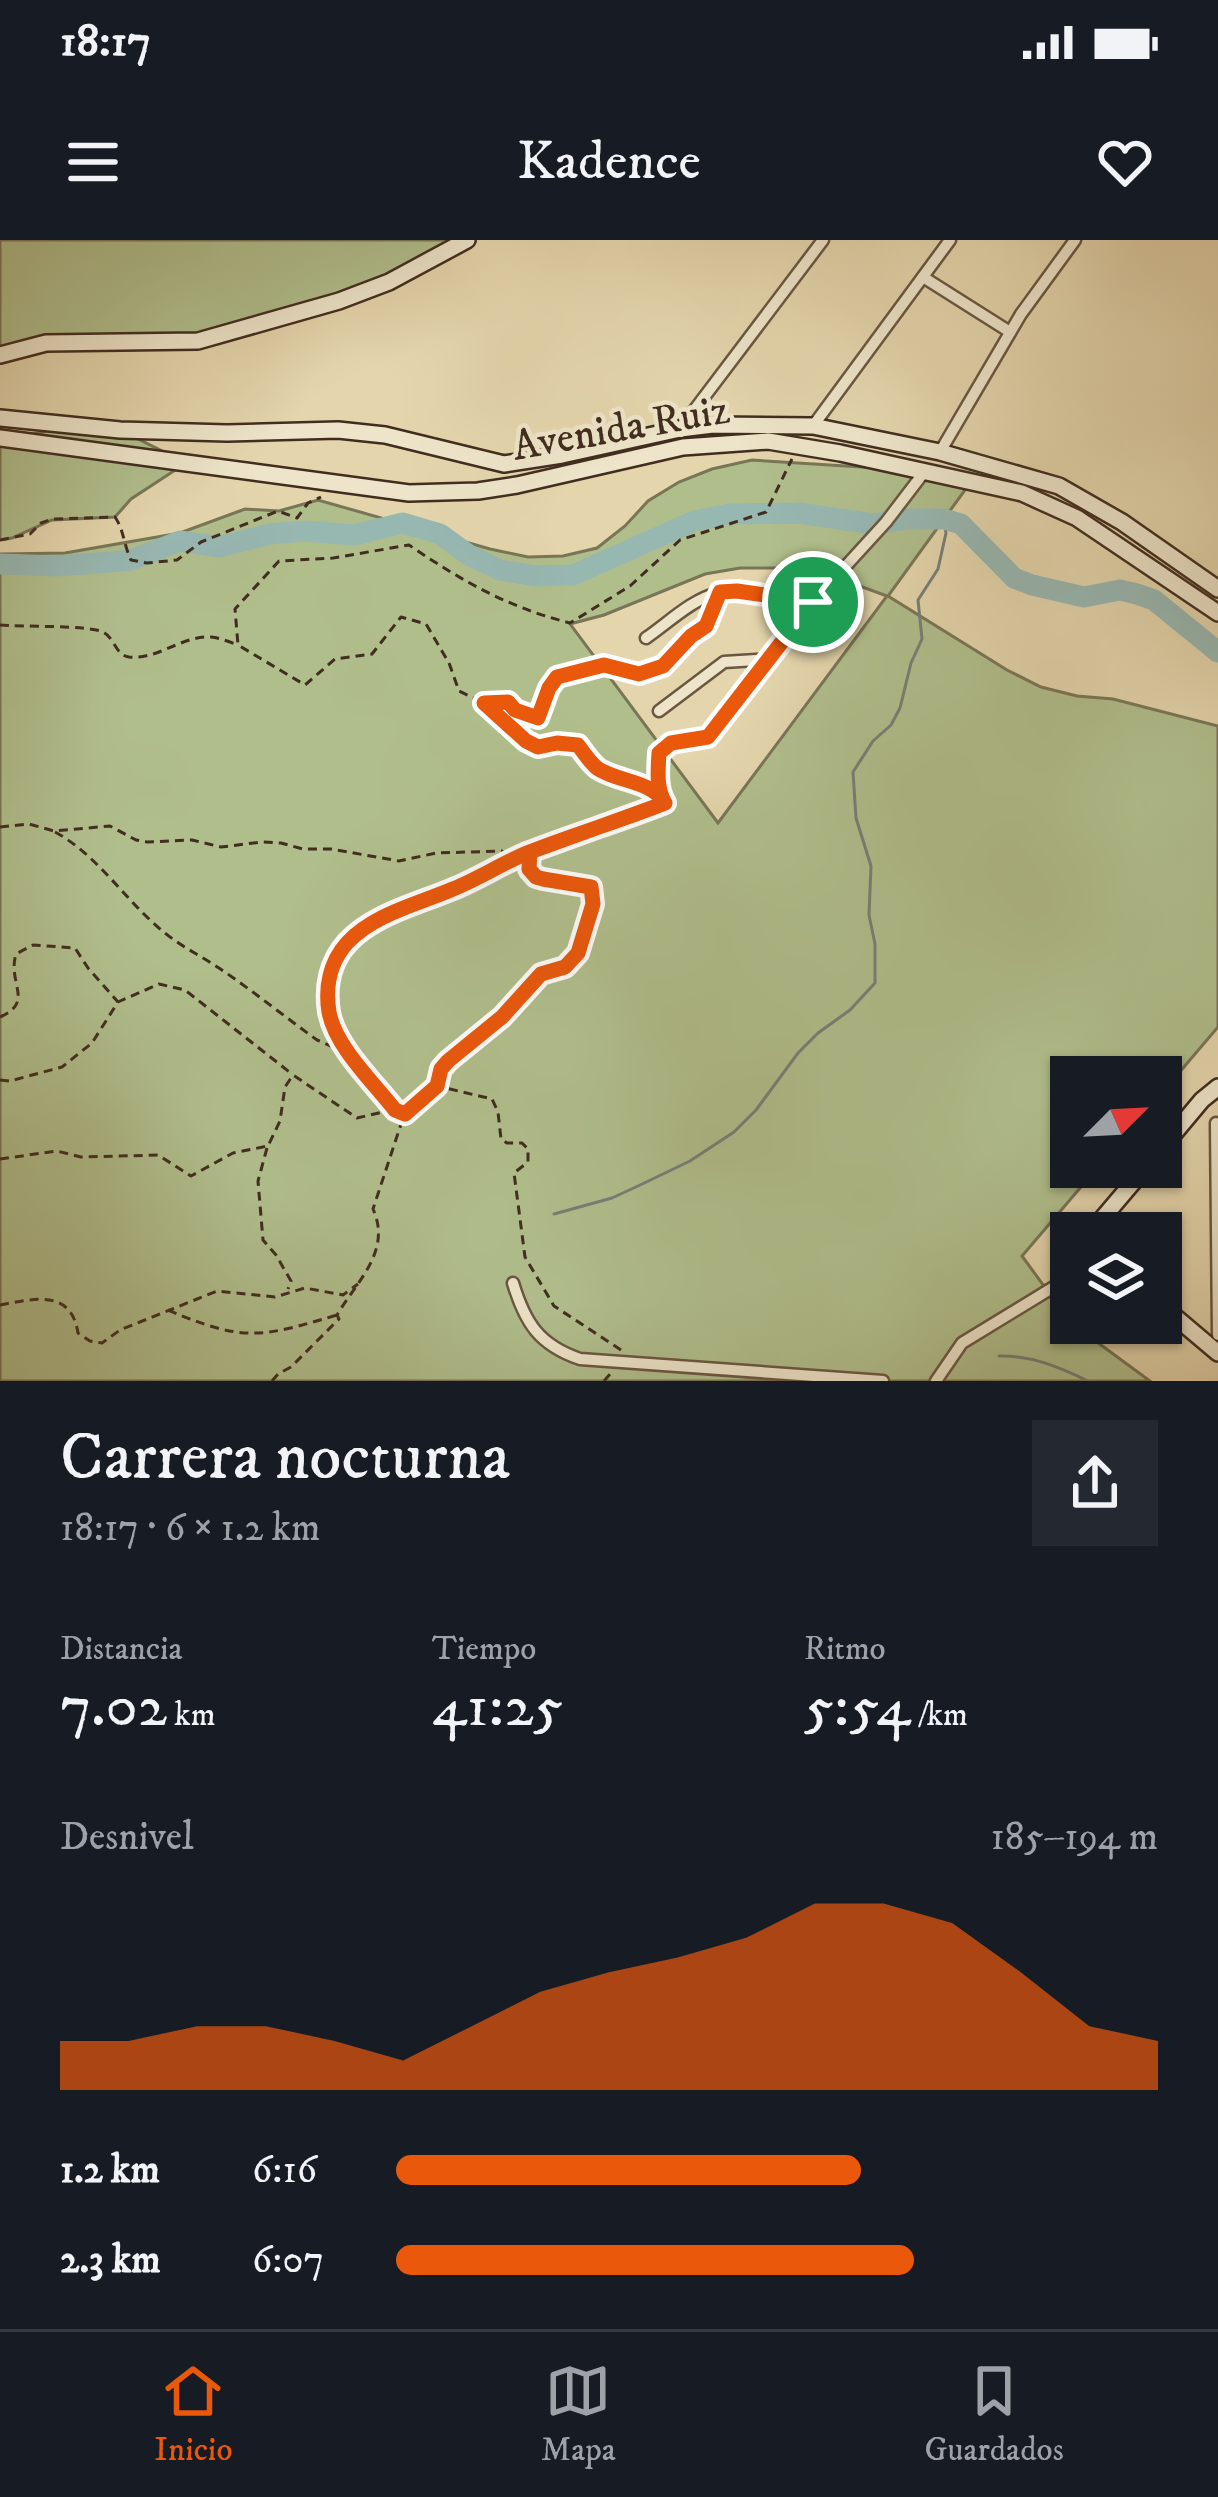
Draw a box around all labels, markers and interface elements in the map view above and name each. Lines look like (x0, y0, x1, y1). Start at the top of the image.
text: 18:17 (60, 14, 151, 70)
icon: menu (60, 129, 126, 195)
text: Kadence (517, 129, 701, 196)
icon: heart (1092, 129, 1158, 195)
street label: Avenida Ruiz (508, 384, 734, 474)
pin (762, 551, 864, 653)
icon: arrive (780, 569, 846, 635)
north arrow (1050, 1056, 1182, 1188)
map controls (1050, 1056, 1182, 1344)
button: layers (1050, 1212, 1182, 1344)
text: Carrera nocturna (60, 1418, 510, 1500)
button: share (1032, 1420, 1158, 1546)
text: 18:17 · 6 × 1.2 km (60, 1504, 320, 1553)
text: Distancia (60, 1629, 183, 1670)
text: Tiempo (432, 1629, 536, 1670)
text: Ritmo (804, 1629, 886, 1670)
text: 7.02 (60, 1670, 167, 1745)
text: 41:25 (432, 1670, 563, 1745)
text: 5:54 (804, 1670, 911, 1745)
text: km (167, 1695, 215, 1736)
text: /km (911, 1695, 968, 1736)
text: Desnivel (60, 1813, 194, 1862)
text: 185–194 m (990, 1813, 1158, 1862)
text: 1.2 km (60, 2146, 160, 2195)
text: 6:16 (252, 2146, 317, 2195)
text: 2.3 km (60, 2236, 161, 2285)
text: 6:07 (252, 2236, 324, 2285)
tab: Inicio (154, 2358, 232, 2471)
tab: Mapa (541, 2358, 616, 2471)
tab: Guardados (924, 2358, 1064, 2471)

